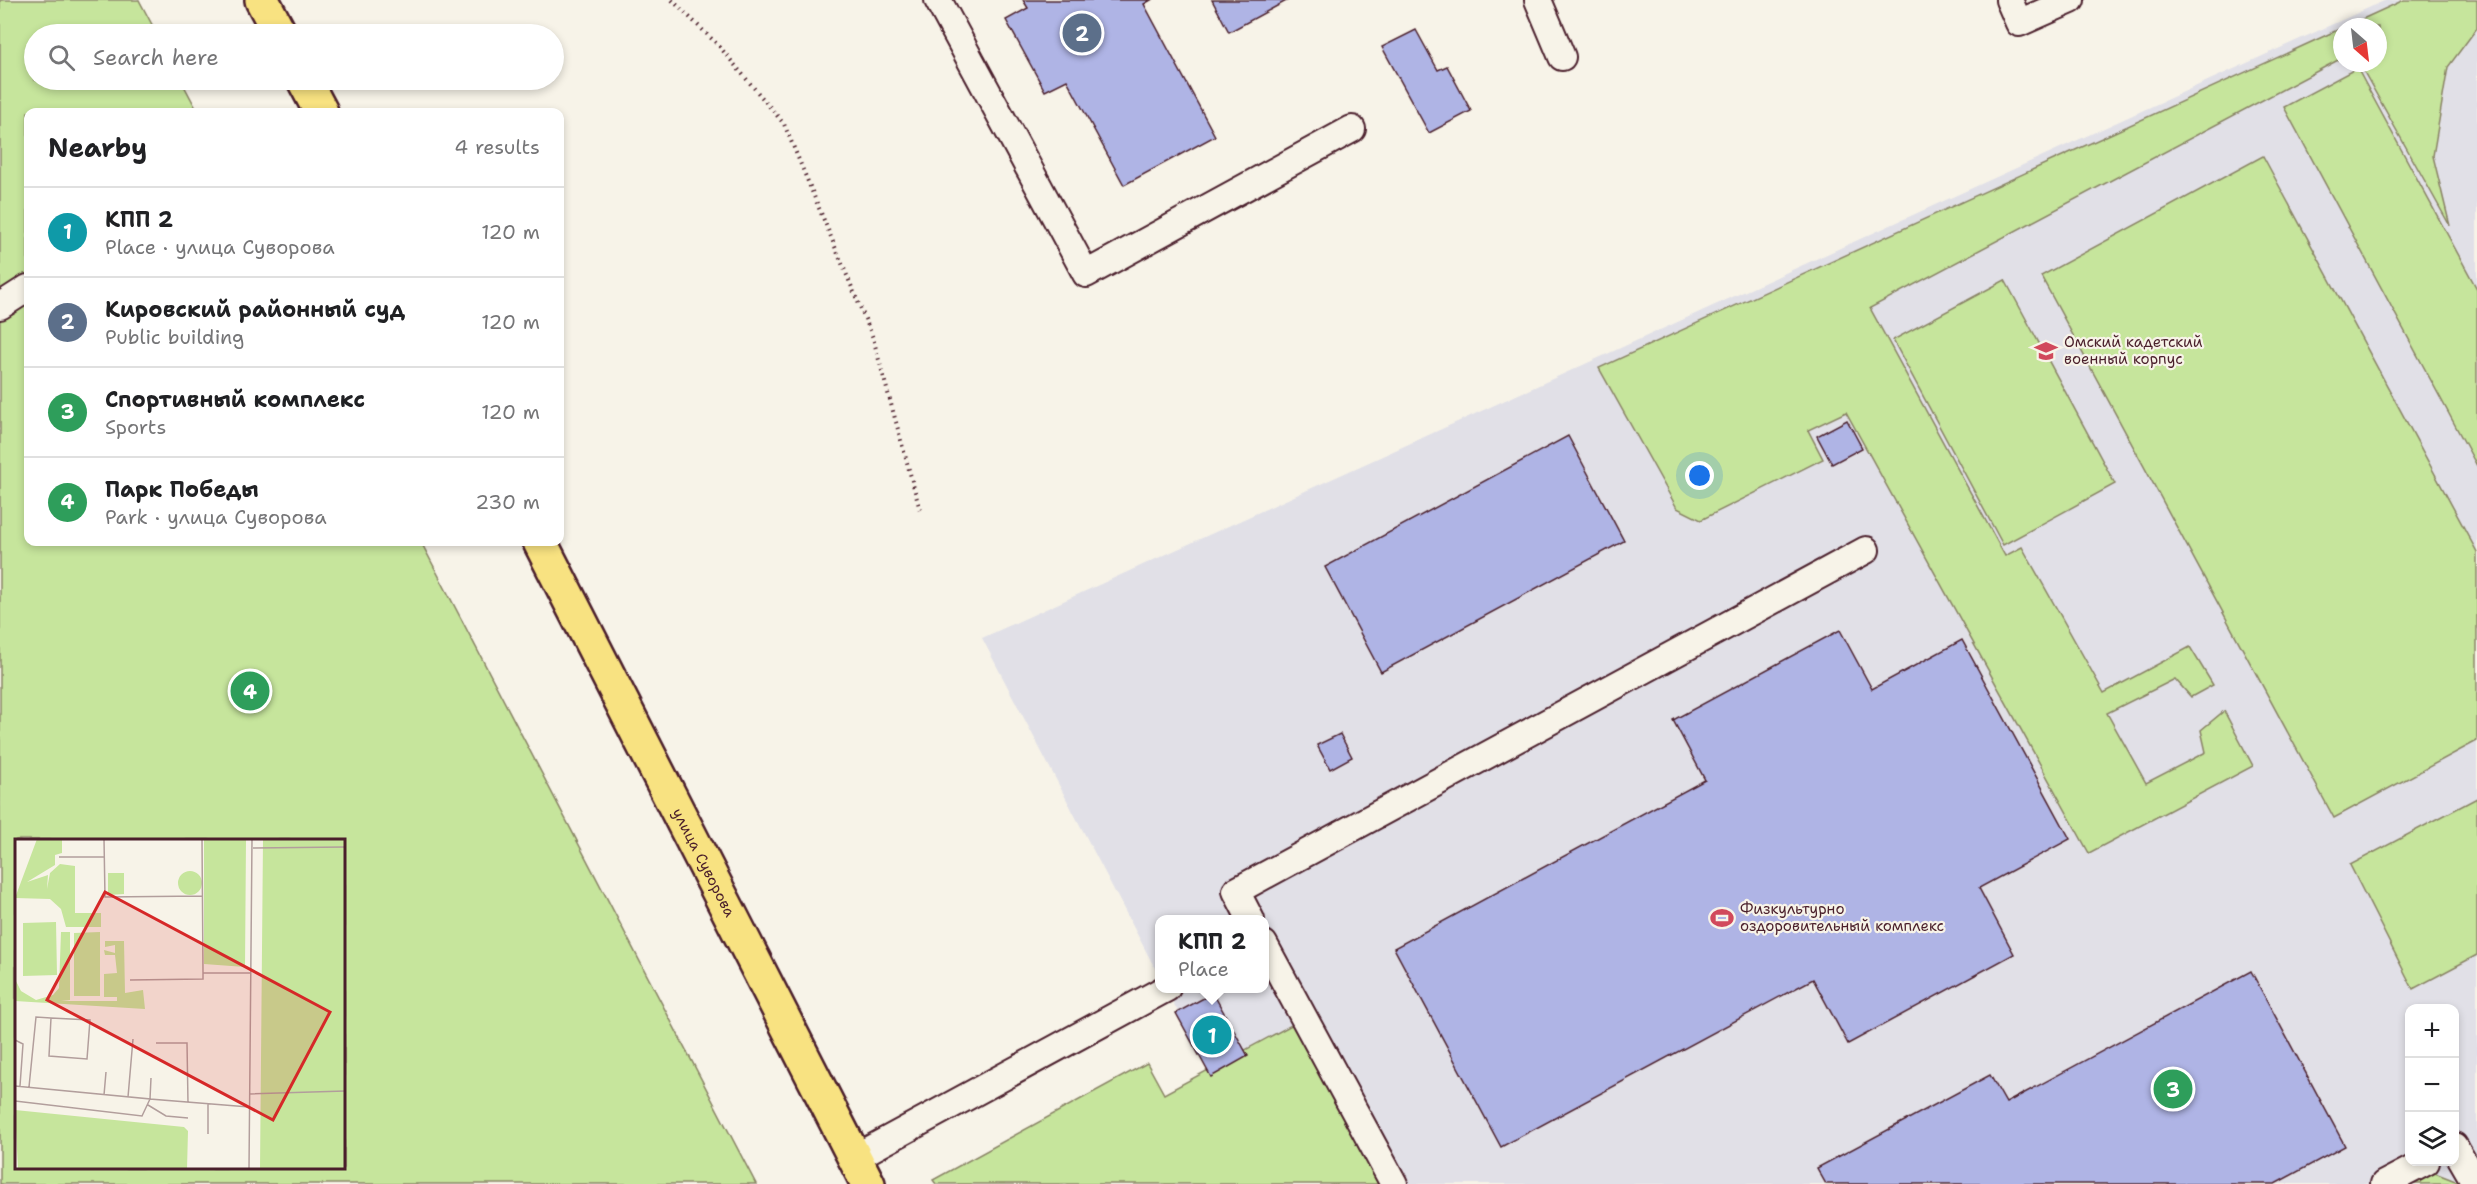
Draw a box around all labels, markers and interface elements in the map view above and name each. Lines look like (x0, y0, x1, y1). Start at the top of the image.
pin: 2 (1062, 10, 1102, 56)
north arrow (2333, 18, 2387, 72)
search box (24, 24, 564, 90)
icon: search (45, 41, 78, 74)
text: Search here (93, 43, 219, 72)
text: Nearby (48, 130, 147, 165)
text: 4 results (454, 134, 540, 160)
text: КПП 2 (105, 205, 173, 234)
text: 1 (63, 219, 72, 245)
text: 120 m (481, 219, 540, 245)
text: Place · улица Суворова (105, 234, 335, 260)
text: Кировский районный суд (105, 295, 405, 324)
text: 2 (61, 309, 75, 335)
text: 120 m (481, 309, 540, 335)
text: Public building (105, 324, 244, 350)
place label: Омский кадетский военный корпус (2064, 332, 2203, 369)
school or university icon: Омский кадетский военный корпус (2033, 338, 2059, 364)
text: Спортивный комплекс (105, 385, 365, 414)
text: 3 (61, 399, 75, 425)
text: 120 m (481, 399, 540, 425)
text: Sports (105, 414, 166, 440)
your location (1685, 461, 1714, 490)
text: Парк Победы (105, 475, 259, 504)
text: 4 (61, 489, 75, 515)
text: 230 m (475, 489, 540, 515)
text: Park · улица Суворова (105, 504, 327, 530)
pin: 4 (230, 668, 270, 714)
street label: улица Суворова (668, 805, 740, 921)
inset map (15, 839, 345, 1169)
place label: Физкультурно оздоровительный комплекс (1740, 899, 1944, 936)
sports icon: Физкультурно оздоровительный комплекс (1709, 905, 1735, 931)
popup (1155, 915, 1269, 993)
text: КПП 2 (1178, 927, 1246, 956)
text: Place (1178, 956, 1229, 982)
map controls (2405, 1004, 2459, 1166)
button: + (2405, 1004, 2459, 1058)
pin: 1 (1192, 1012, 1232, 1058)
button: − (2405, 1058, 2459, 1112)
pin: 3 (2154, 1066, 2192, 1112)
button: layers (2405, 1112, 2459, 1166)

